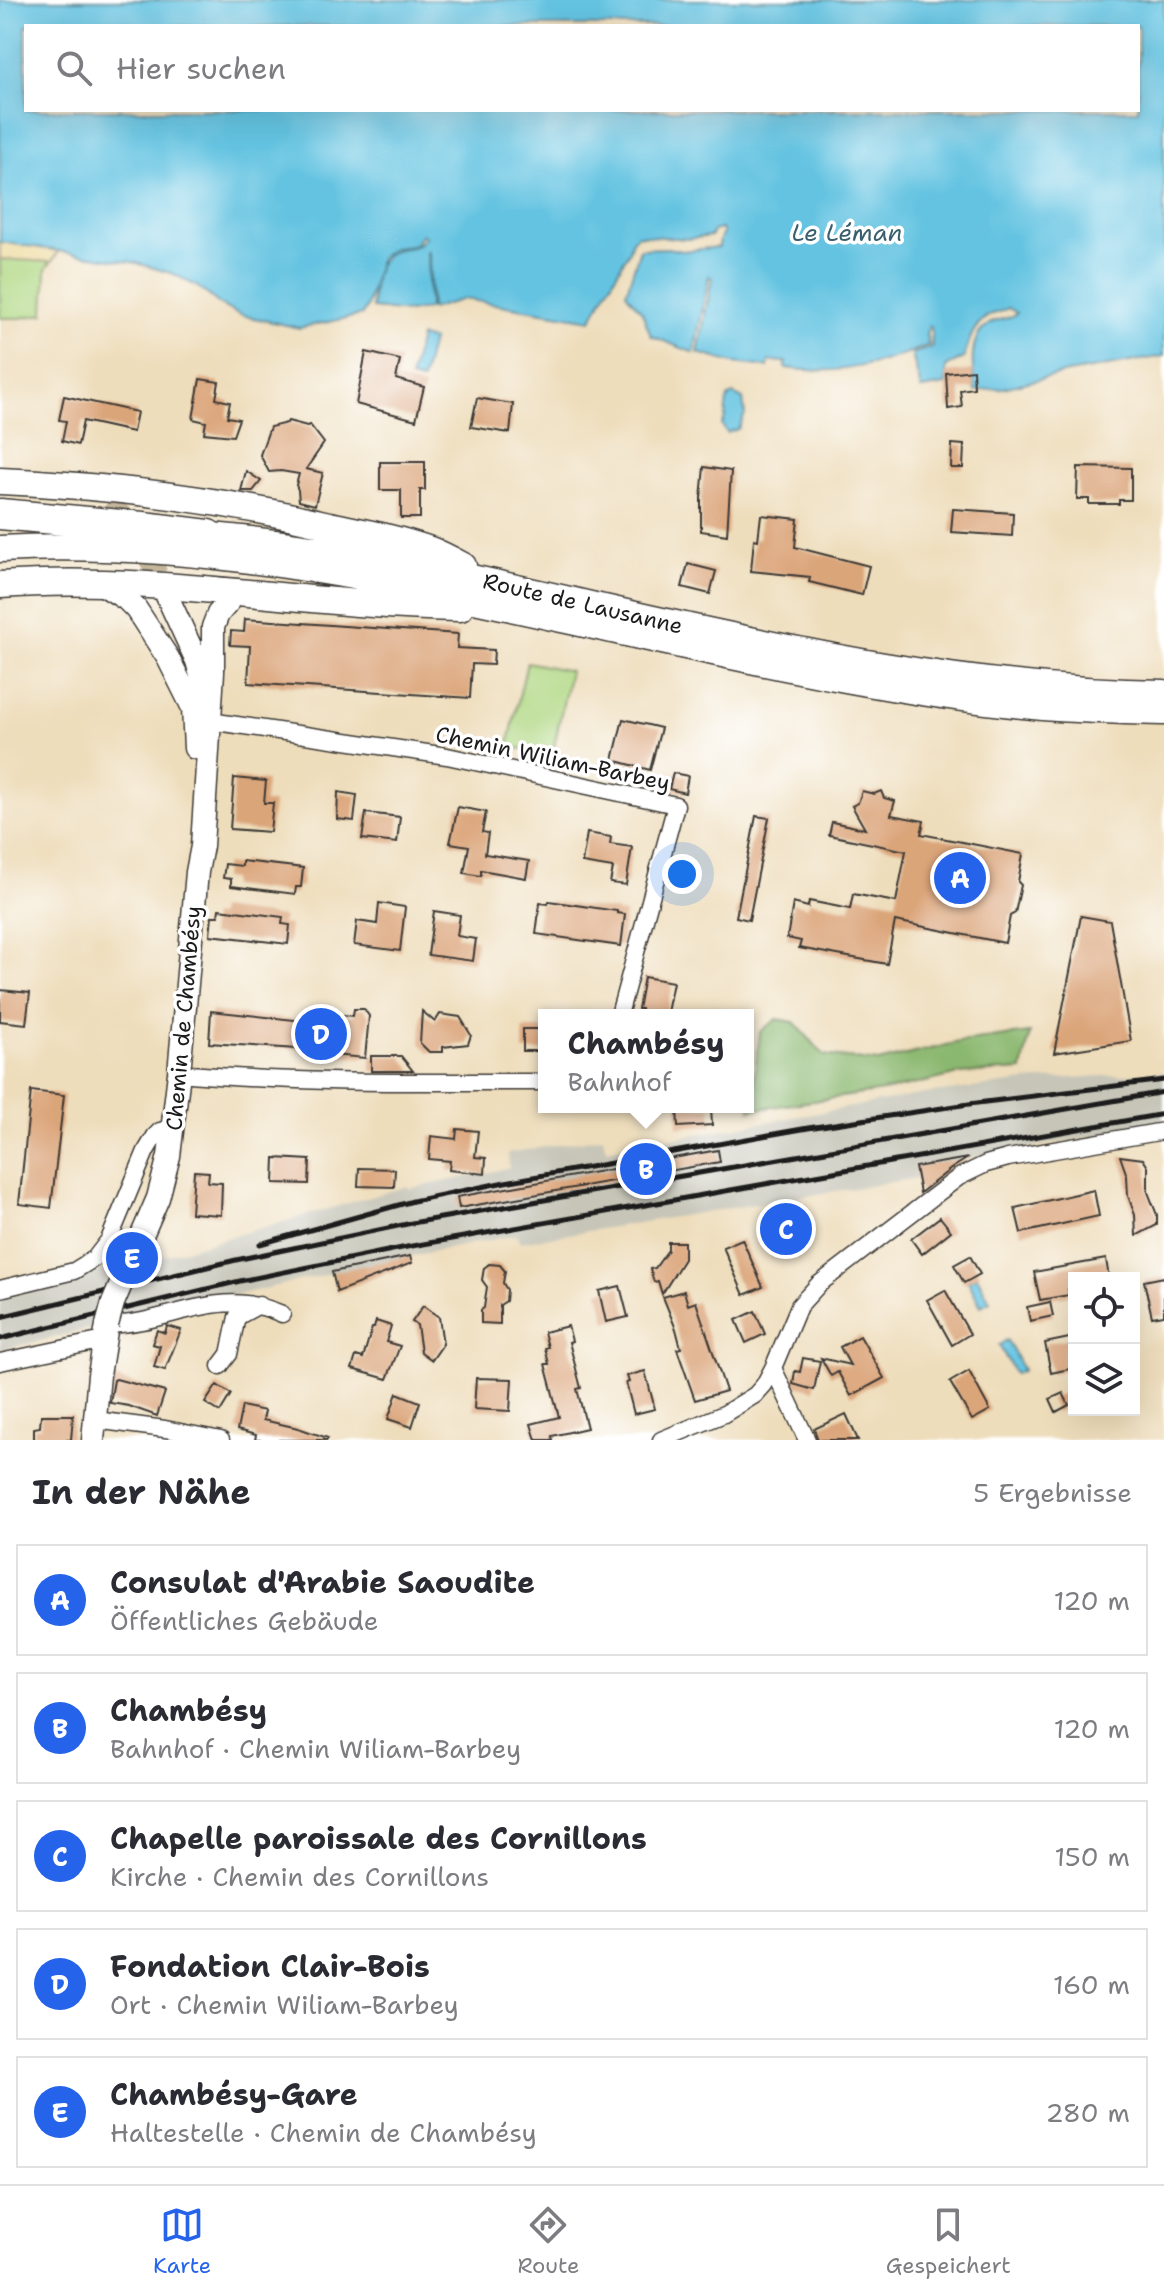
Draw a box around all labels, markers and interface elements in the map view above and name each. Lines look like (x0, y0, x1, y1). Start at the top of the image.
search box (24, 24, 1140, 112)
icon: search (52, 46, 96, 90)
text: Hier suchen (116, 48, 286, 89)
water label: Le Léman (791, 217, 903, 249)
street label: Route de Lausanne (480, 566, 686, 641)
street label: Chemin Wiliam-Barbey (433, 719, 673, 798)
pin: A (934, 848, 986, 908)
your location (662, 854, 702, 894)
street label: Chemin de Chambésy (159, 904, 208, 1132)
pin: D (295, 1004, 347, 1064)
popup (538, 1009, 754, 1113)
text: Chambésy (567, 1023, 725, 1064)
text: Bahnhof (567, 1064, 671, 1099)
pin: B (620, 1139, 672, 1199)
pin: C (760, 1199, 812, 1259)
pin: E (106, 1228, 158, 1288)
map controls (1068, 1272, 1140, 1416)
button: locate (1068, 1272, 1140, 1344)
button: layers (1068, 1344, 1140, 1416)
text: In der Nähe (32, 1469, 251, 1515)
text: 5 Ergebnisse (973, 1475, 1132, 1510)
text: Consulat d'Arabie Saoudite (110, 1562, 535, 1603)
text: A (50, 1583, 70, 1618)
text: 120 m (1054, 1583, 1130, 1618)
text: Öffentliches Gebäude (110, 1603, 379, 1638)
text: Chambésy (110, 1690, 267, 1731)
text: B (52, 1711, 68, 1746)
text: 120 m (1054, 1711, 1130, 1746)
text: Bahnhof · Chemin Wiliam-Barbey (110, 1731, 521, 1766)
text: Chapelle paroissale des Cornillons (110, 1818, 647, 1859)
text: C (52, 1839, 68, 1874)
text: 150 m (1054, 1839, 1130, 1874)
text: Kirche · Chemin des Cornillons (110, 1859, 489, 1894)
text: Fondation Clair-Bois (110, 1946, 430, 1987)
text: D (51, 1967, 69, 2002)
text: 160 m (1053, 1967, 1130, 2002)
text: Ort · Chemin Wiliam-Barbey (110, 1987, 459, 2022)
text: Chambésy-Gare (110, 2074, 358, 2115)
text: E (51, 2095, 69, 2130)
text: 280 m (1045, 2095, 1130, 2130)
text: Haltestelle · Chemin de Chambésy (110, 2115, 537, 2150)
tab: Karte (153, 2203, 211, 2280)
tab: Route (518, 2203, 579, 2280)
tab: Gespeichert (886, 2203, 1011, 2280)

